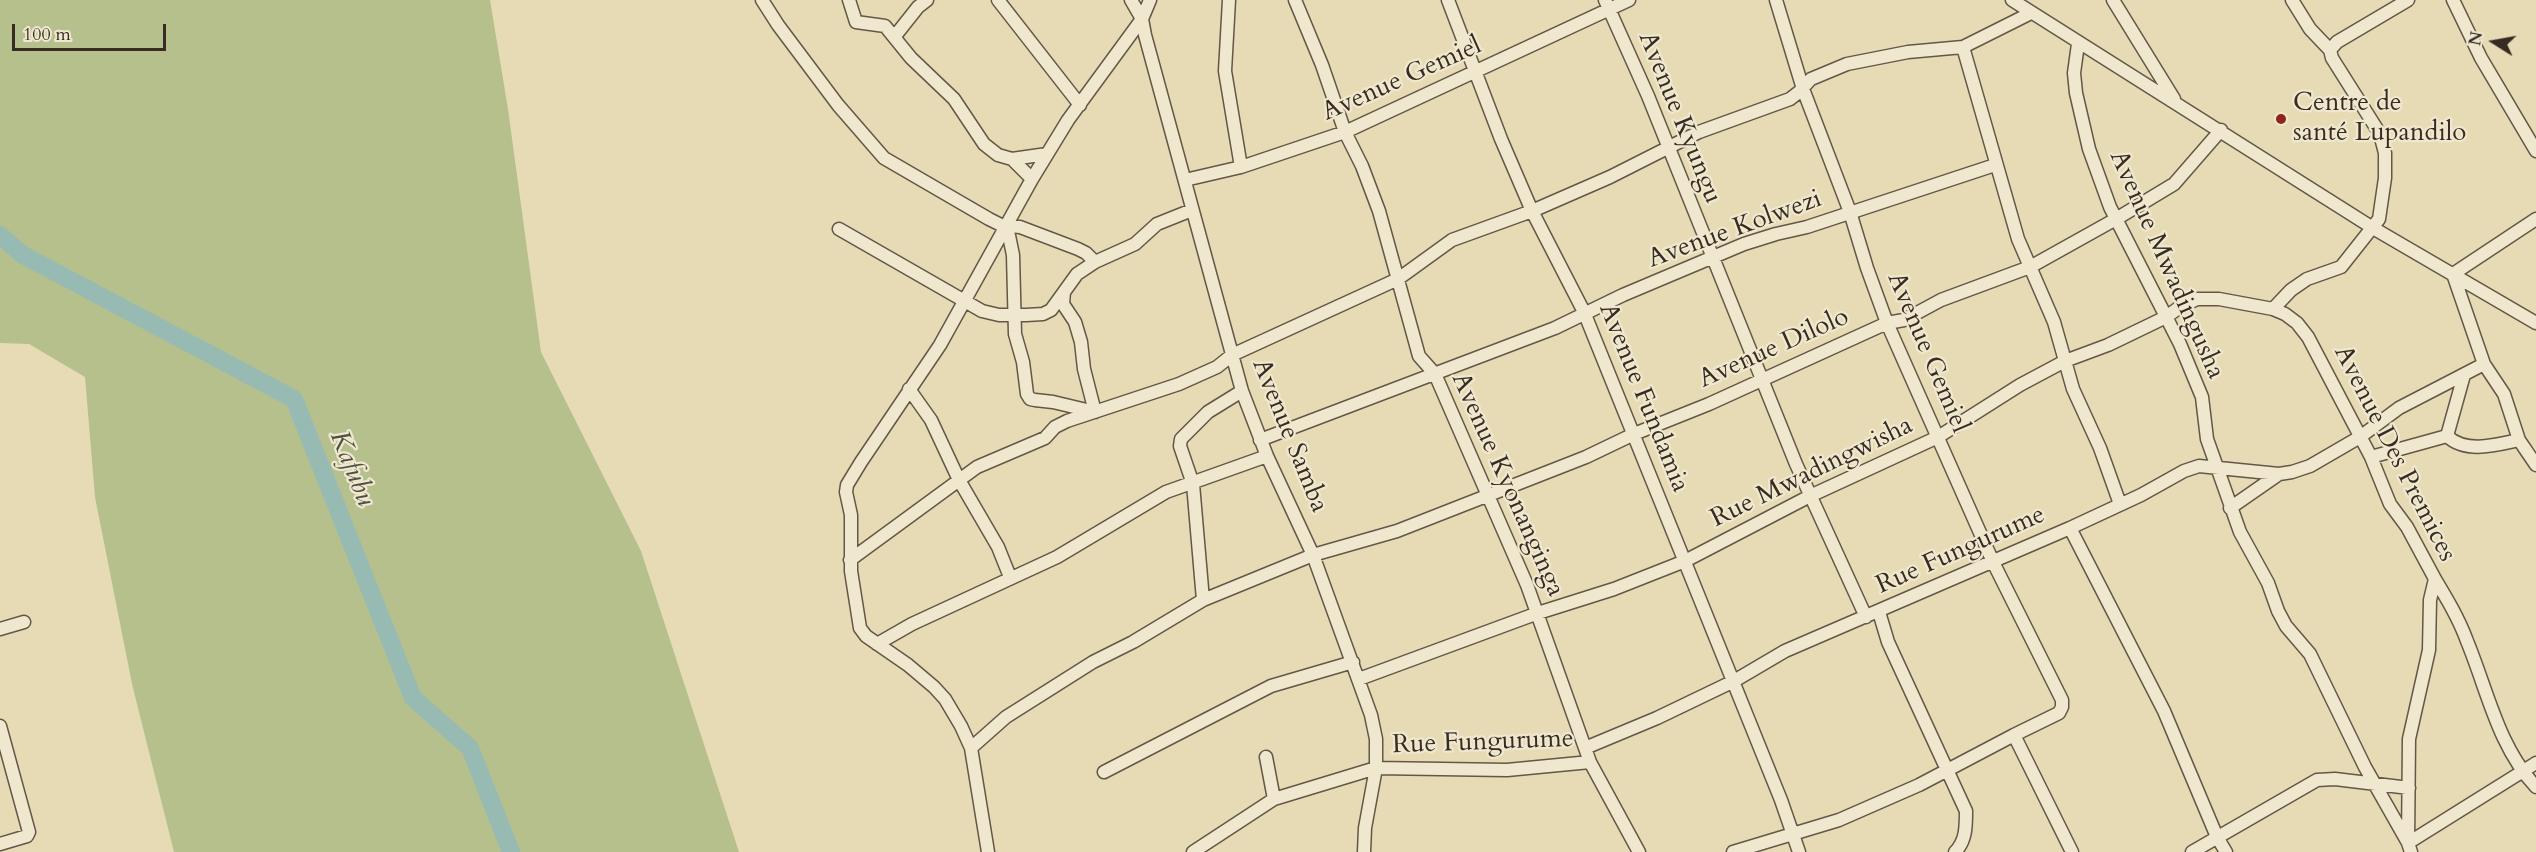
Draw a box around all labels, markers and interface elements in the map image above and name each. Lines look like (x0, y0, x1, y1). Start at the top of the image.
scale bar (15, 12, 170, 50)
north arrow (2464, 12, 2524, 72)
text: 100 m (23, 22, 71, 47)
street label: Avenue Kyungu (1630, 28, 1728, 208)
text: N (2464, 30, 2488, 47)
street label: Avenue Gemiel (1317, 31, 1487, 129)
place label: Centre de santé Lupandilo (2293, 88, 2466, 150)
marker: Centre de santé Lupandilo (2274, 112, 2288, 126)
street label: Avenue Mwadingusha (2102, 146, 2230, 384)
street label: Avenue Kolwezi (1644, 184, 1826, 276)
street label: Avenue Gemiel (1879, 268, 1975, 438)
street label: Avenue Fundamia (1591, 299, 1695, 497)
street label: Avenue Dilolo (1694, 302, 1854, 396)
street label: Avenue Des Premices (2326, 341, 2462, 567)
street label: Avenue Samba (1244, 355, 1334, 517)
street label: Avenue Kyonanginga (1444, 368, 1570, 602)
street label: Rue Mwadingwisha (1706, 411, 1918, 535)
water label: Kafubu (321, 426, 381, 512)
street label: Rue Fungurume (1872, 500, 2050, 602)
street label: Rue Fungurume (1392, 724, 1574, 762)

